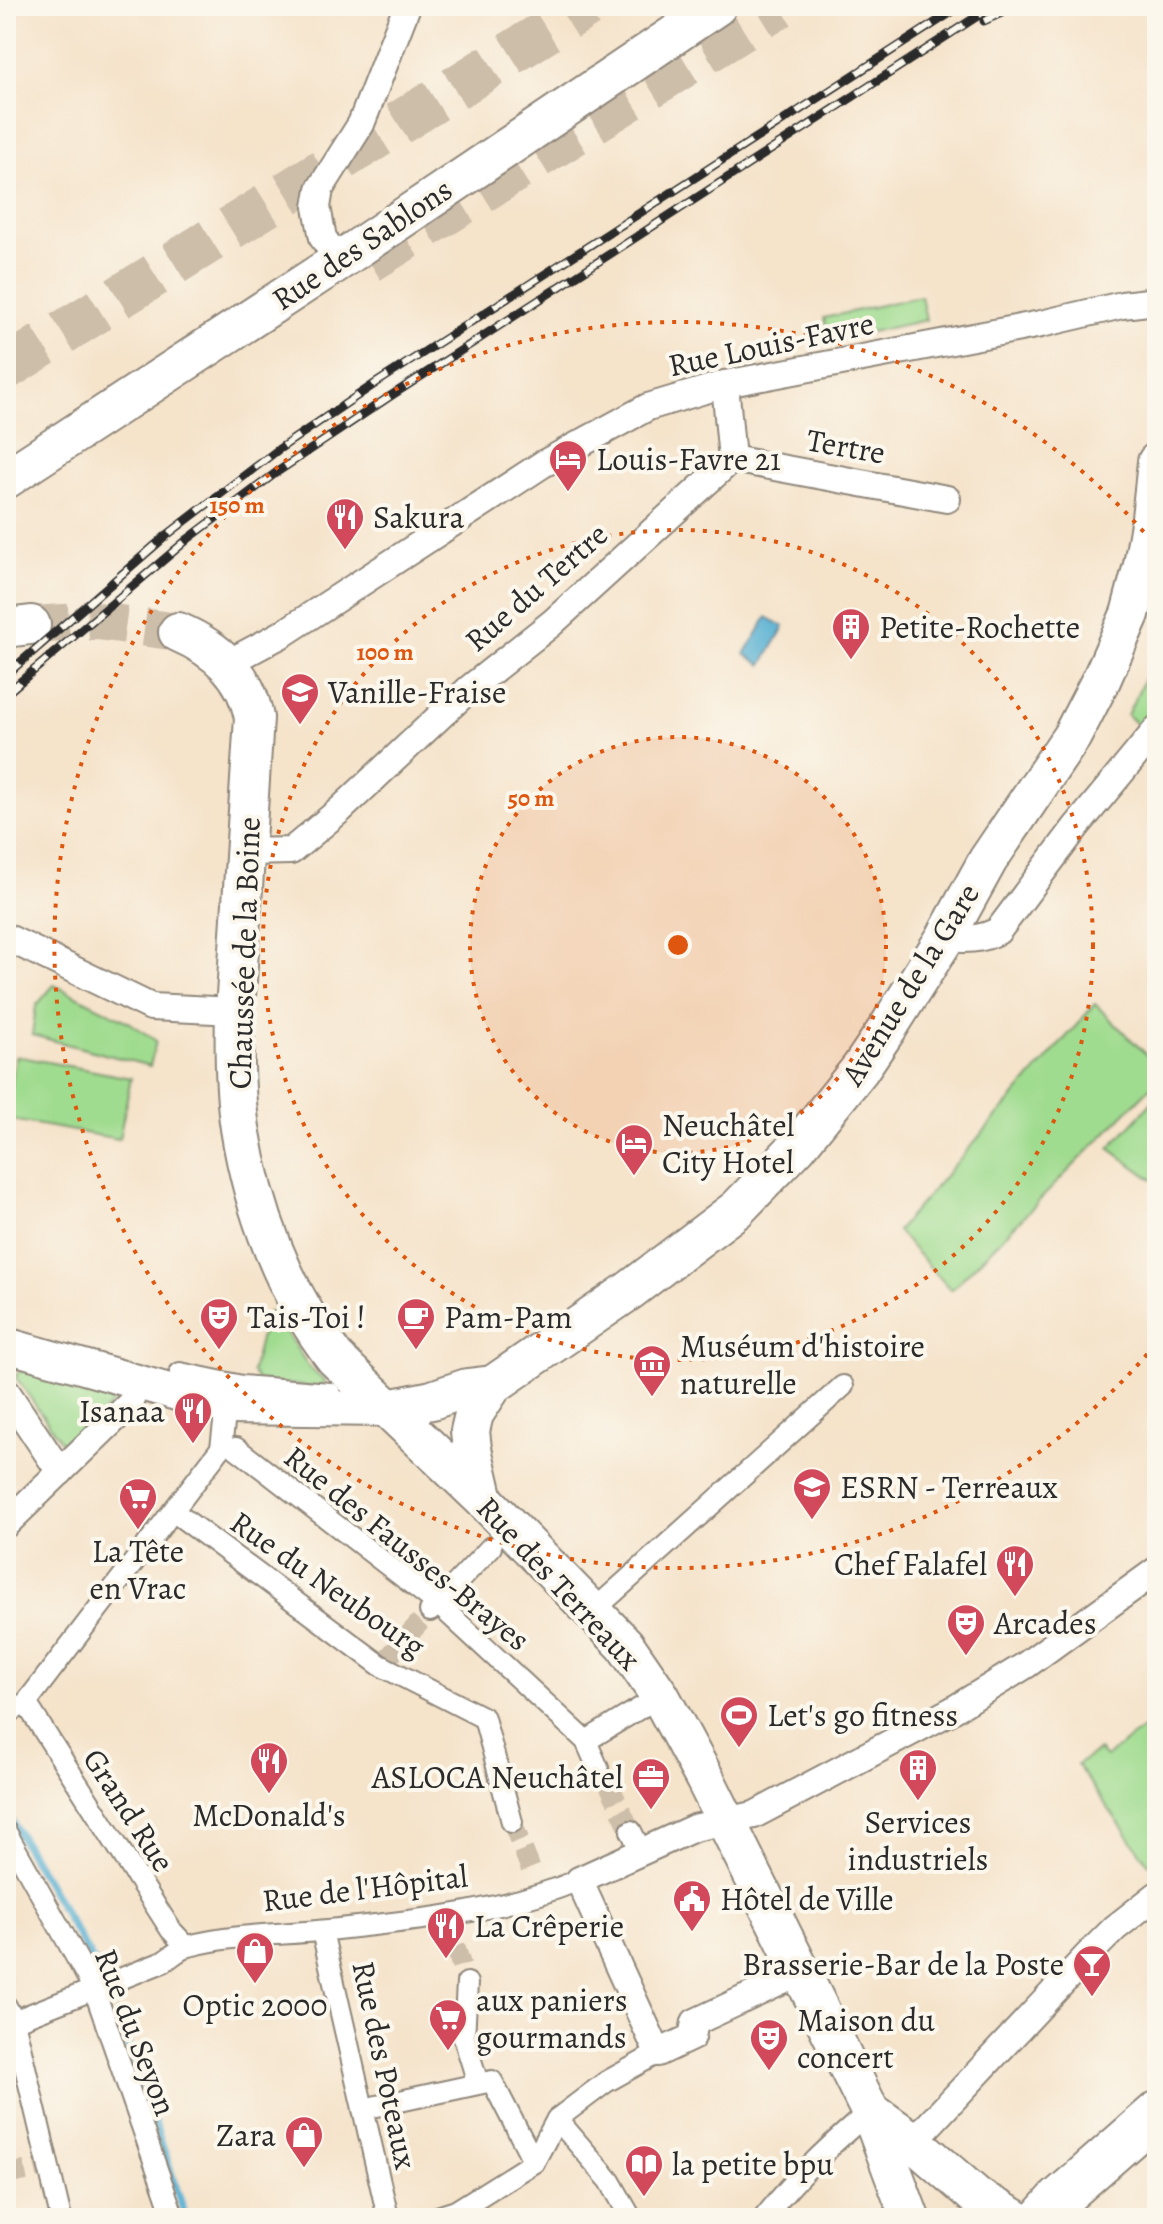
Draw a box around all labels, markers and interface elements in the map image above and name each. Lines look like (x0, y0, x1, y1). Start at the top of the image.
street label: Rue des Sablons (263, 167, 461, 321)
street label: Rue Louis-Favre (664, 301, 878, 387)
street label: Tertre (803, 417, 889, 475)
place label: Louis-Favre 21 (596, 437, 781, 481)
hotel icon: Louis-Favre 21 (547, 438, 589, 493)
text: 150 m (209, 489, 265, 521)
place label: Sakura (373, 495, 464, 539)
restaurant icon: Sakura (324, 496, 366, 551)
street label: Rue du Tertre (455, 513, 617, 661)
place label: Petite-Rochette (879, 605, 1080, 649)
building icon: Petite-Rochette (830, 606, 872, 661)
text: 100 m (356, 636, 414, 668)
place label: Vanille-Fraise (327, 670, 506, 714)
school or university icon: Vanille-Fraise (279, 671, 321, 726)
text: 50 m (508, 782, 554, 814)
street label: Chaussée de la Boine (217, 816, 271, 1090)
street label: Avenue de la Gare (830, 874, 990, 1094)
centre of rings (664, 931, 692, 959)
place label: Neuchâtel City Hotel (662, 1103, 794, 1184)
hotel icon: Neuchâtel City Hotel (613, 1122, 655, 1177)
place label: Tais-Toi ! (247, 1295, 366, 1339)
place label: Pam-Pam (444, 1295, 572, 1339)
theatre icon: Tais-Toi ! (198, 1296, 240, 1351)
cafe icon: Pam-Pam (395, 1296, 437, 1351)
place label: Muséum d'histoire naturelle (680, 1324, 925, 1405)
museum icon: Muséum d'histoire naturelle (631, 1343, 673, 1398)
place label: Isanaa (79, 1389, 165, 1433)
restaurant icon: Isanaa (172, 1390, 214, 1445)
street label: Rue des Fausses-Brayes (275, 1435, 539, 1661)
place label: ESRN - Terreaux (840, 1465, 1058, 1509)
school or university icon: ESRN - Terreaux (791, 1466, 833, 1521)
supermarket icon: La Tête en Vrac (117, 1476, 159, 1531)
street label: Rue des Terreaux (467, 1486, 651, 1680)
street label: Rue du Neubourg (221, 1500, 435, 1668)
place label: La Tête en Vrac (90, 1529, 186, 1610)
place label: Chef Falafel (834, 1542, 987, 1586)
restaurant icon: Chef Falafel (994, 1543, 1036, 1598)
place label: Arcades (993, 1601, 1097, 1645)
theatre icon: Arcades (945, 1602, 987, 1657)
place label: Let's go fitness (767, 1693, 958, 1737)
sports icon: Let's go fitness (718, 1694, 760, 1749)
street label: Grand Rue (73, 1740, 185, 1880)
restaurant icon: McDonald's (248, 1740, 290, 1795)
building icon: Services industriels (897, 1747, 939, 1802)
place label: ASLOCA Neuchâtel (371, 1755, 623, 1799)
office icon: ASLOCA Neuchâtel (630, 1756, 672, 1811)
place label: McDonald's (192, 1793, 346, 1837)
place label: Services industriels (848, 1800, 988, 1881)
street label: Rue de l'Hôpital (260, 1854, 470, 1922)
place label: Hôtel de Ville (720, 1877, 894, 1921)
public building icon: Hôtel de Ville (671, 1878, 713, 1933)
place label: La Crêperie (474, 1904, 624, 1948)
restaurant icon: La Crêperie (425, 1905, 467, 1960)
shop icon: Optic 2000 (234, 1930, 276, 1985)
street label: Rue du Seyon (84, 1942, 188, 2122)
place label: Brasserie-Bar de la Poste (742, 1942, 1064, 1986)
bar icon: Brasserie-Bar de la Poste (1071, 1943, 1113, 1998)
street label: Rue des Poteaux (341, 1957, 429, 2173)
place label: aux paniers gourmands (476, 1978, 628, 2059)
place label: Optic 2000 (183, 1983, 327, 2027)
supermarket icon: aux paniers gourmands (427, 1997, 469, 2052)
place label: Maison du concert (797, 1998, 936, 2079)
theatre icon: Maison du concert (748, 2017, 790, 2072)
place label: Zara (216, 2113, 276, 2157)
shop icon: Zara (283, 2114, 325, 2169)
place label: la petite bpu (672, 2142, 834, 2186)
library icon: la petite bpu (623, 2143, 665, 2198)

